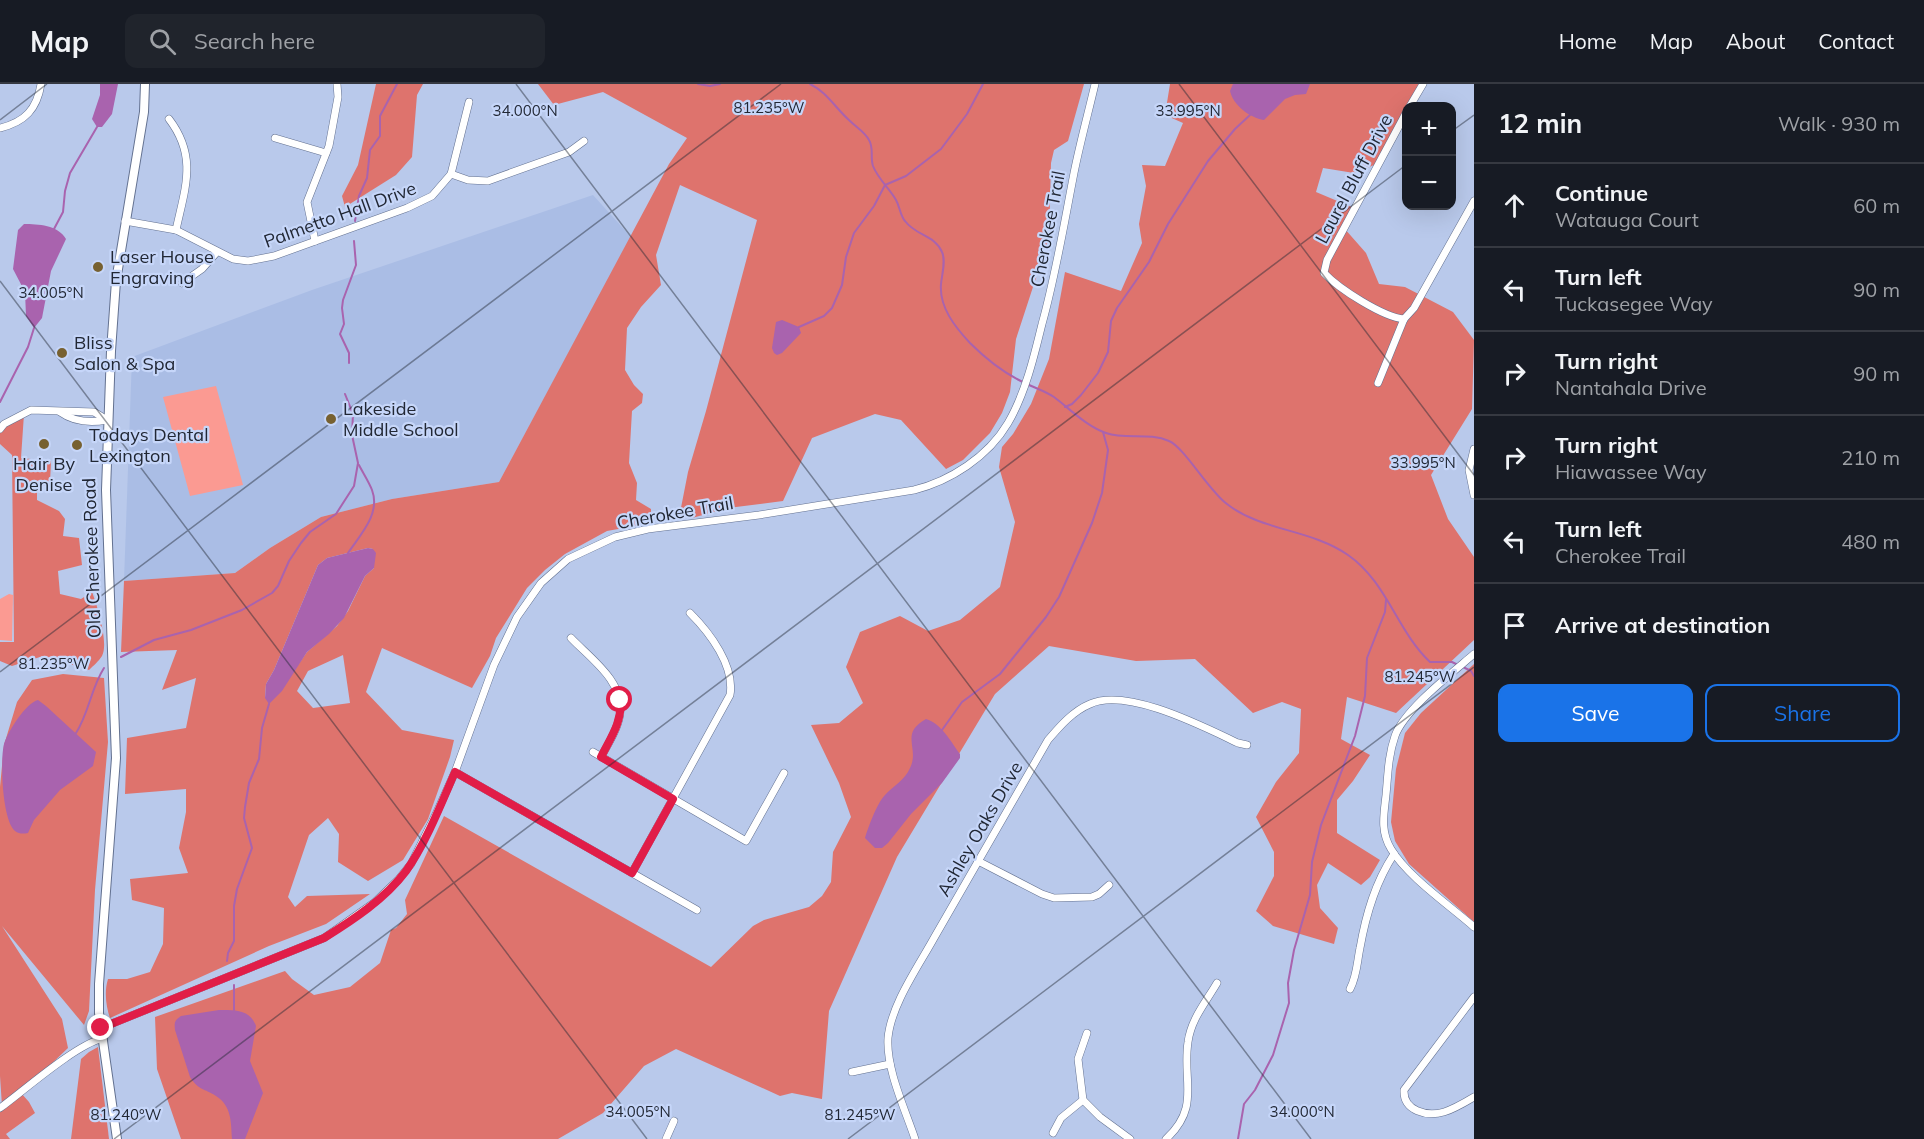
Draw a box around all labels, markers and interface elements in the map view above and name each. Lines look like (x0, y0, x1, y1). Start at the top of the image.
search box (125, 14, 545, 68)
text: Map (30, 24, 89, 59)
icon: search (146, 25, 179, 58)
text: Search here (194, 27, 315, 55)
text: Home (1559, 28, 1617, 54)
text: Map (1650, 28, 1693, 54)
text: About (1726, 28, 1785, 54)
text: Contact (1818, 28, 1894, 54)
text: 81.235°W (734, 98, 805, 117)
text: 34.000°N (492, 101, 558, 120)
text: 33.995°N (1155, 101, 1221, 120)
map controls (1402, 102, 1456, 210)
button: + (1402, 102, 1456, 156)
text: 12 min (1498, 107, 1582, 140)
street label: Laurel Bluff Drive (1310, 110, 1397, 247)
text: Walk · 930 m (1778, 111, 1900, 136)
button: − (1402, 156, 1456, 210)
street label: Cherokee Trail (1025, 169, 1070, 289)
street label: Palmetto Hall Drive (260, 176, 419, 253)
text: Continue (1555, 179, 1648, 207)
icon: ahead (1498, 189, 1531, 222)
text: 60 m (1853, 193, 1900, 218)
text: Watauga Court (1555, 207, 1699, 232)
place label: Laser House Engraving (110, 245, 214, 289)
marker: Laser House Engraving (91, 260, 105, 274)
text: Turn left (1555, 263, 1642, 291)
icon: left (1498, 273, 1531, 306)
text: 90 m (1853, 277, 1900, 302)
text: 34.005°N (18, 283, 84, 302)
text: Tuckasegee Way (1555, 291, 1713, 316)
place label: Bliss Salon & Spa (74, 331, 175, 375)
marker: Bliss Salon & Spa (55, 346, 69, 360)
text: Turn right (1555, 347, 1658, 375)
icon: right (1498, 357, 1531, 390)
text: 90 m (1853, 361, 1900, 386)
text: Nantahala Drive (1555, 375, 1707, 400)
place label: Lakeside Middle School (343, 397, 459, 441)
marker: Lakeside Middle School (324, 412, 338, 426)
place label: Todays Dental Lexington (89, 423, 208, 467)
text: Turn right (1555, 431, 1658, 459)
marker: Hair By Denise (37, 437, 51, 451)
marker: Todays Dental Lexington (70, 438, 84, 452)
icon: right (1498, 441, 1531, 474)
text: 210 m (1841, 445, 1900, 470)
place label: Hair By Denise (13, 452, 75, 496)
text: 33.995°N (1390, 453, 1456, 472)
text: Hiawassee Way (1555, 459, 1707, 484)
street label: Old Cherokee Road (77, 477, 106, 639)
street label: Cherokee Trail (615, 491, 735, 534)
text: Turn left (1555, 515, 1642, 543)
icon: left (1498, 525, 1531, 558)
text: 480 m (1841, 529, 1900, 554)
text: Cherokee Trail (1555, 543, 1686, 568)
icon: arrive (1498, 609, 1531, 642)
text: Arrive at destination (1555, 611, 1770, 639)
text: 81.235°W (19, 654, 90, 673)
text: 81.245°W (1385, 667, 1456, 686)
button: Save (1498, 684, 1693, 742)
button: Share (1705, 684, 1900, 742)
route start (606, 686, 632, 712)
street label: Ashley Oaks Drive (932, 757, 1027, 900)
route end (87, 1014, 113, 1040)
text: 34.005°N (605, 1102, 671, 1121)
text: 34.000°N (1269, 1102, 1335, 1121)
text: 81.240°W (91, 1105, 162, 1124)
text: 81.245°W (825, 1105, 896, 1124)

